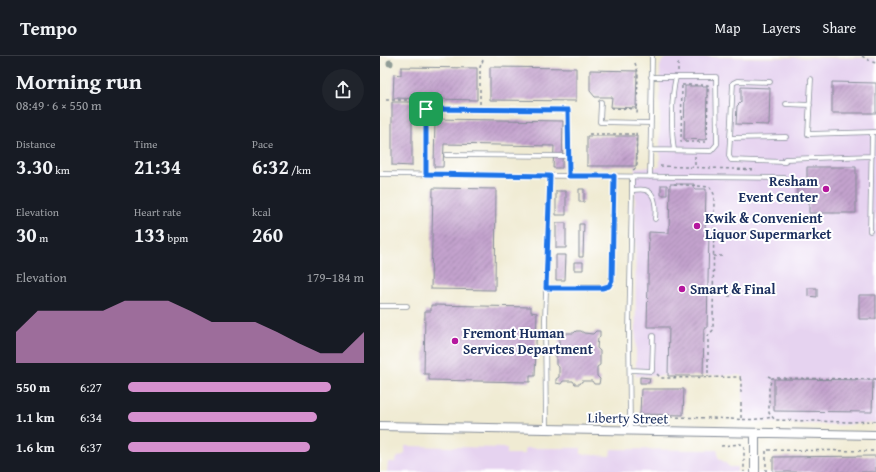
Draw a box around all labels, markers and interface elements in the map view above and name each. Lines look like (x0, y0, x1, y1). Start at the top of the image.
text: Tempo (20, 14, 77, 42)
text: Map (715, 18, 741, 38)
text: Layers (763, 18, 801, 38)
text: Share (823, 18, 856, 38)
text: Morning run (16, 65, 142, 97)
button: share (322, 69, 364, 111)
pin (409, 92, 443, 126)
text: 08:49 · 6 × 550 m (16, 96, 102, 115)
icon: arrive (415, 98, 437, 120)
text: Distance (16, 136, 55, 152)
text: Time (134, 136, 157, 152)
text: Pace (252, 136, 273, 152)
text: 3.30 (16, 152, 53, 181)
text: 21:34 (134, 152, 181, 181)
text: 6:32 (252, 152, 289, 181)
text: km (53, 162, 70, 178)
text: /km (289, 162, 311, 178)
place label: Resham Event Center (738, 171, 819, 207)
marker: Resham Event Center (821, 184, 831, 194)
text: Elevation (16, 204, 59, 220)
text: Heart rate (134, 204, 181, 220)
text: kcal (252, 204, 271, 220)
place label: Kwik & Convenient Liquor Supermarket (705, 208, 832, 244)
text: 30 (16, 220, 37, 249)
text: 133 (134, 220, 165, 249)
text: 260 (252, 220, 283, 249)
marker: Kwik & Convenient Liquor Supermarket (692, 221, 702, 231)
text: m (37, 230, 48, 246)
text: bpm (165, 230, 188, 246)
text: Elevation (16, 268, 67, 287)
text: 179–184 m (307, 268, 364, 287)
place label: Smart & Final (690, 279, 776, 299)
marker: Smart & Final (677, 284, 687, 294)
place label: Fremont Human Services Department (463, 323, 594, 359)
marker: Fremont Human Services Department (450, 336, 460, 346)
text: 550 m (16, 378, 50, 397)
text: 6:27 (80, 378, 102, 397)
street label: Liberty Street (587, 407, 669, 429)
text: 1.1 km (16, 408, 55, 427)
text: 6:34 (80, 408, 102, 427)
text: 1.6 km (16, 438, 55, 457)
text: 6:37 (80, 438, 102, 457)

